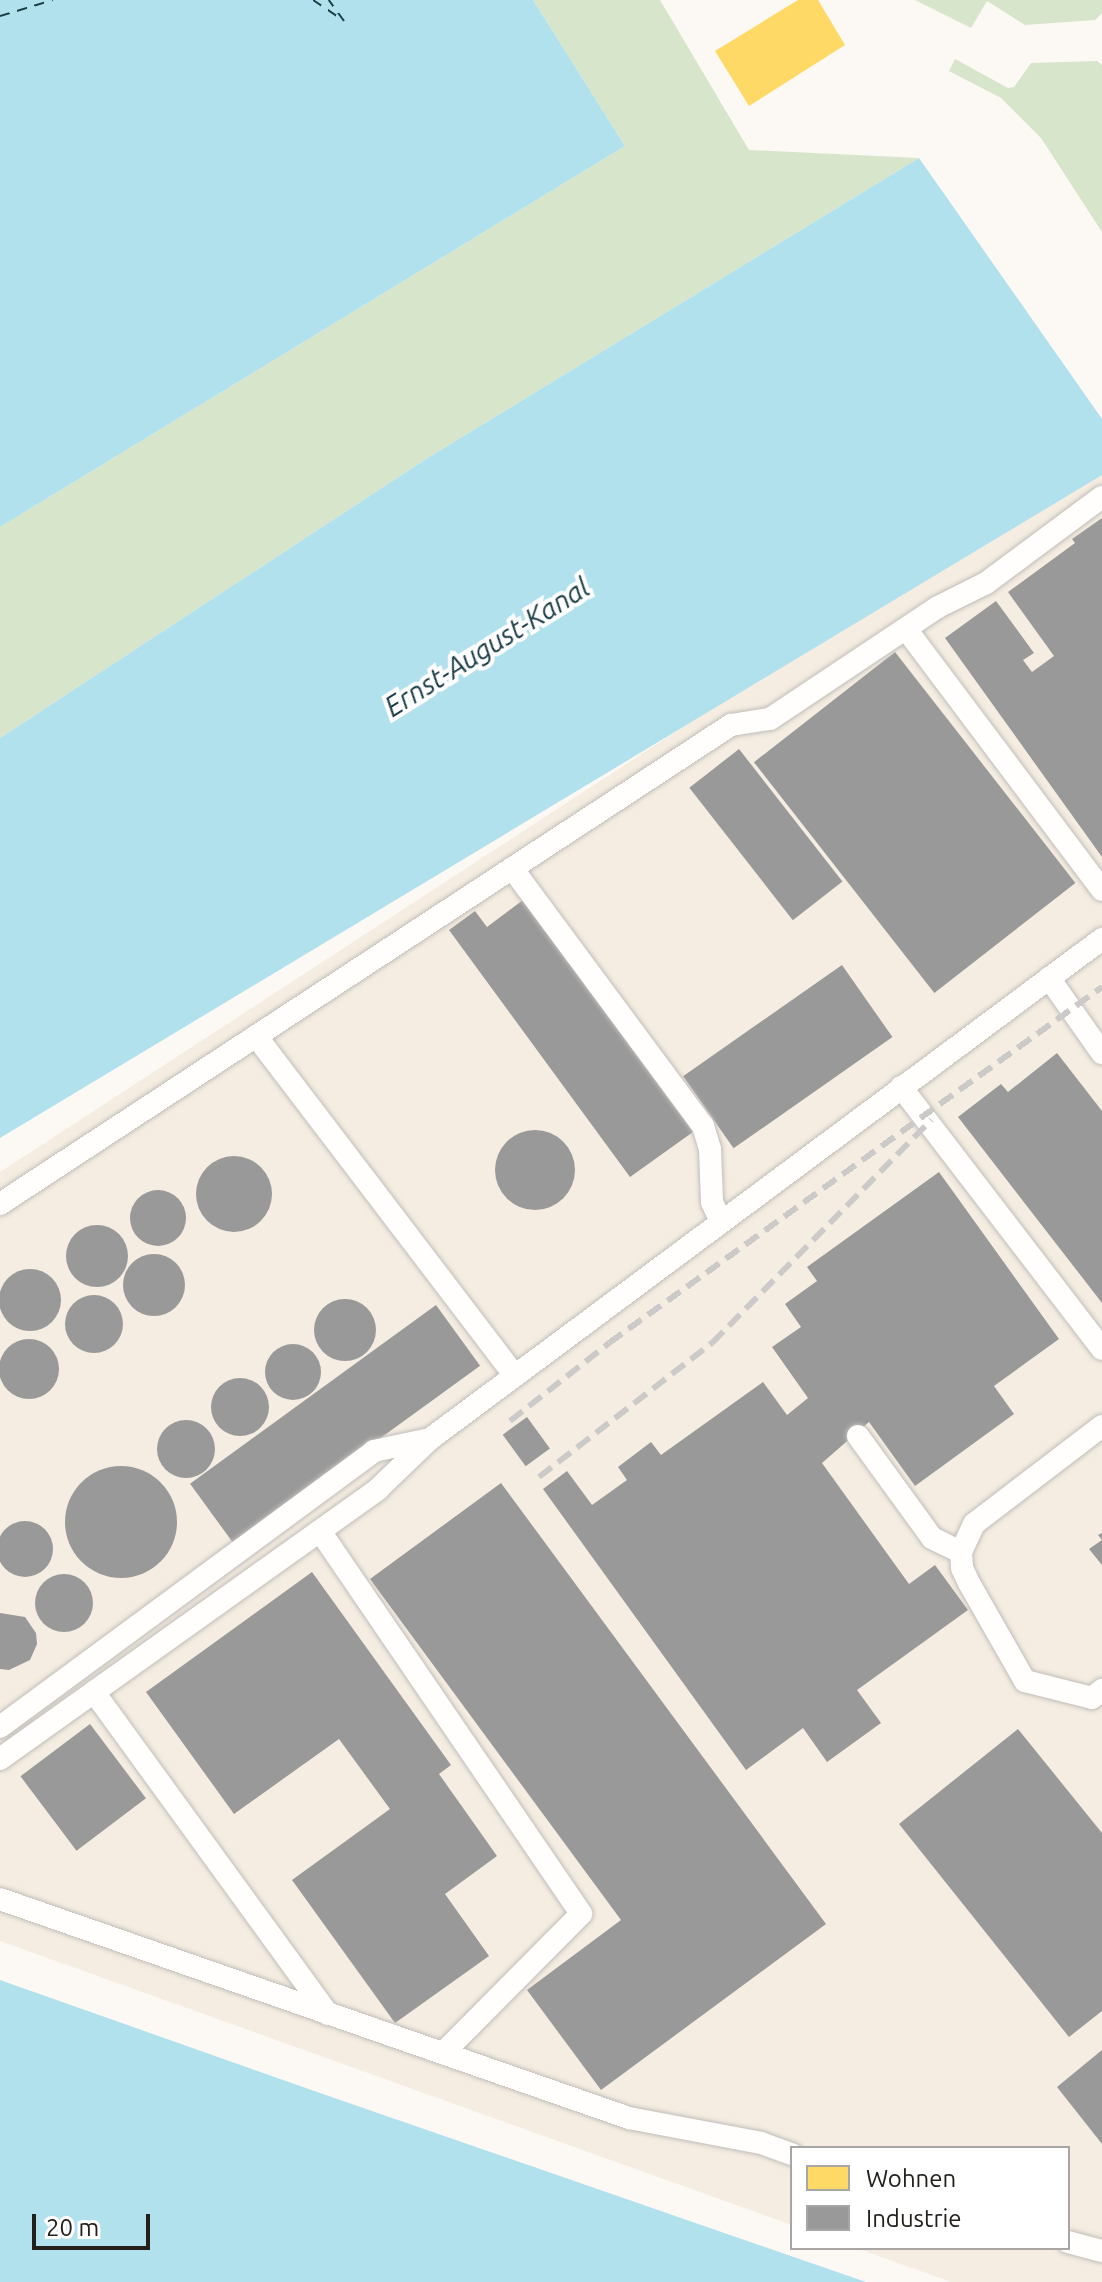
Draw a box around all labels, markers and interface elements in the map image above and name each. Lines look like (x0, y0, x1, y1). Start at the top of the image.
water label: Ernst-August-Kanal (378, 570, 596, 724)
legend (790, 2146, 1070, 2250)
text: Wohnen (866, 2165, 956, 2192)
scale bar (36, 2198, 154, 2248)
text: Industrie (866, 2205, 962, 2232)
text: 20 m (46, 2214, 99, 2241)

